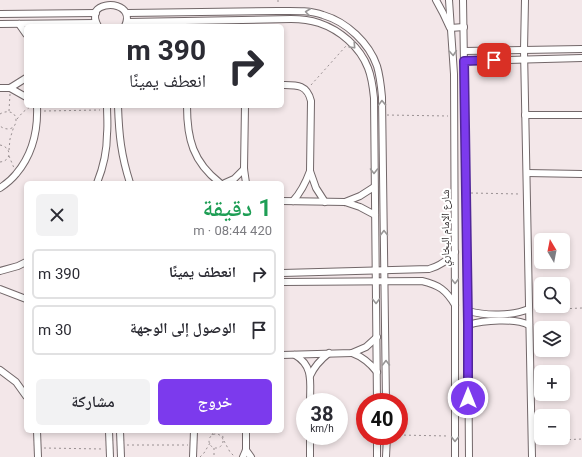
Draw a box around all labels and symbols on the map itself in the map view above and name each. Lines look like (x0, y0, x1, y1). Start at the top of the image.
one-way arrow (305, 8, 311, 17)
one-way arrow (349, 41, 356, 49)
pin (477, 43, 511, 77)
one-way arrow (448, 50, 457, 56)
one-way arrow (378, 100, 387, 106)
one-way arrow (370, 168, 378, 174)
street label: شارع الإمام البخاري (439, 189, 454, 267)
one-way arrow (380, 230, 388, 236)
north arrow (534, 233, 570, 269)
one-way arrow (451, 278, 459, 284)
one-way arrow (372, 298, 380, 304)
one-way arrow (382, 360, 390, 366)
position arrow (447, 377, 489, 419)
speed limit sign: 40 (356, 393, 408, 445)
one-way arrow (451, 436, 459, 442)

